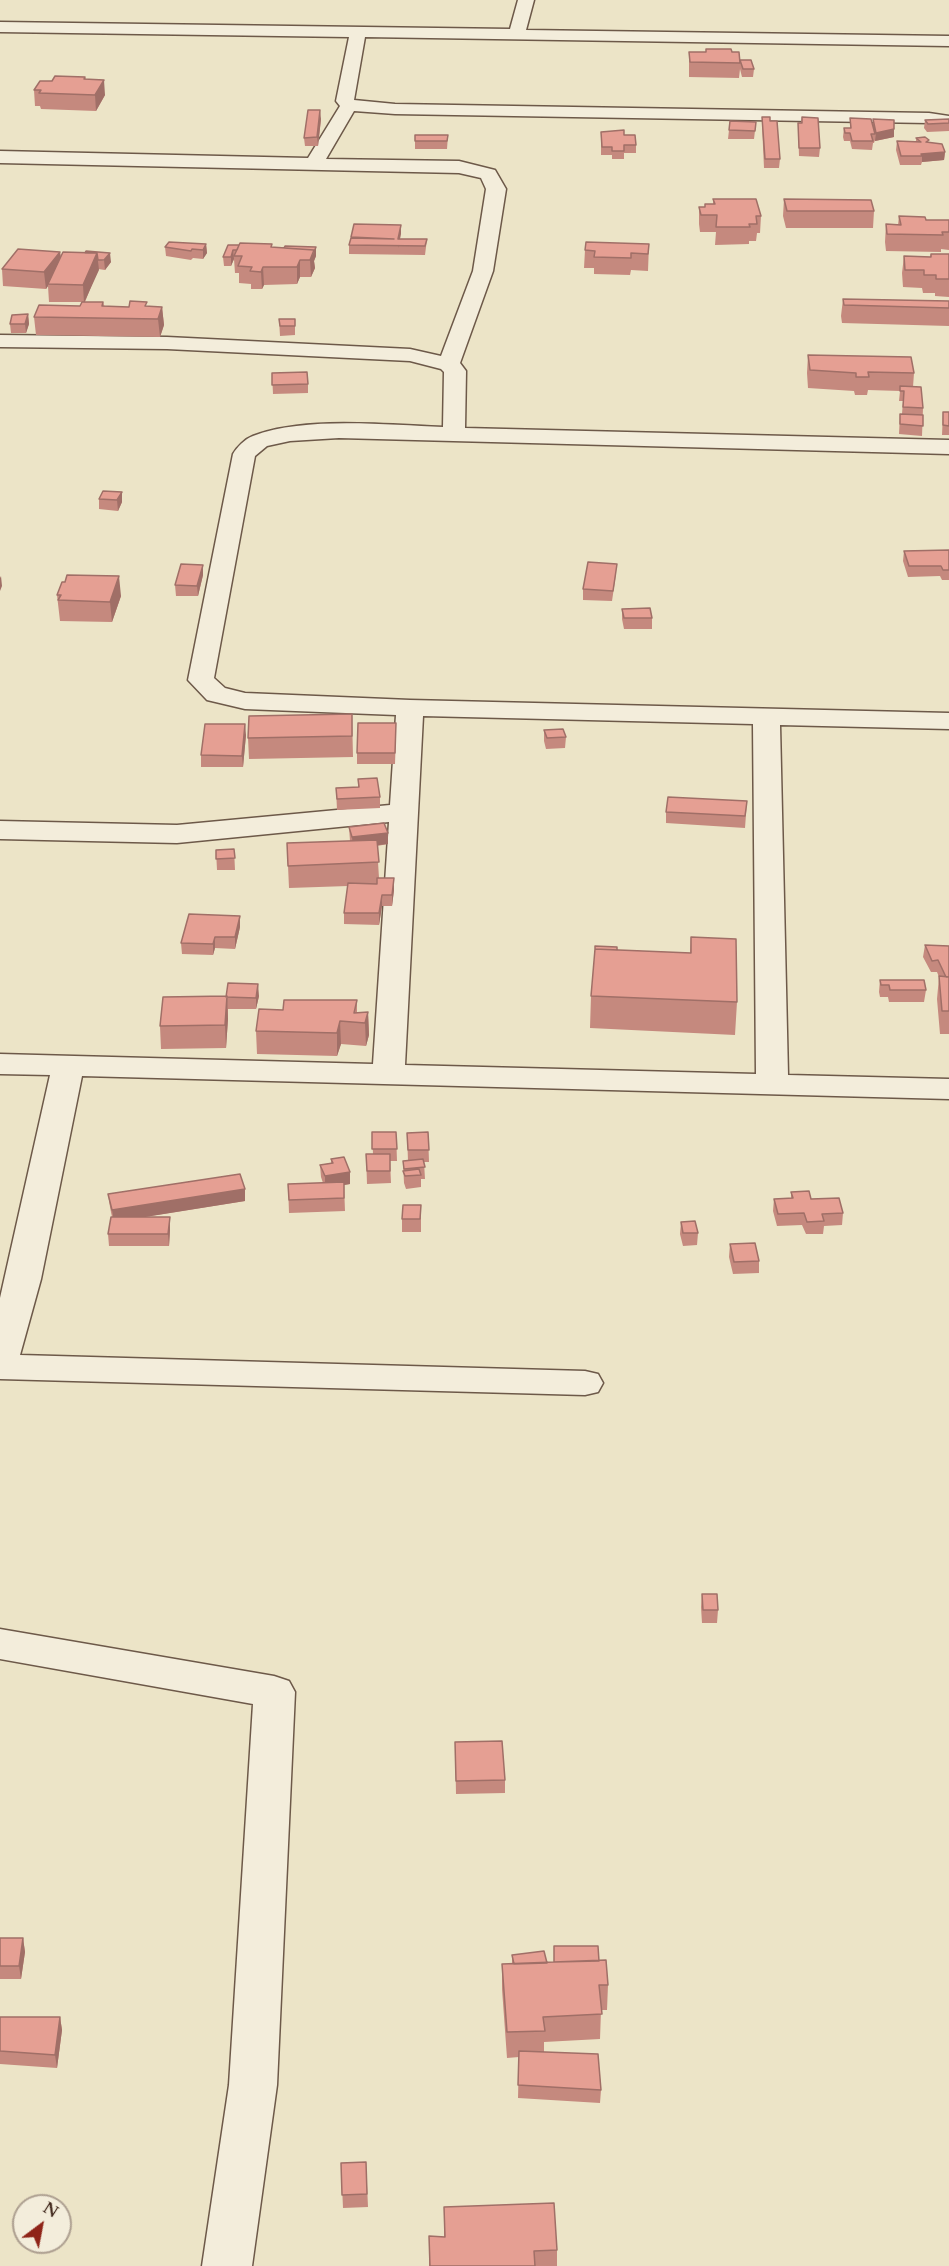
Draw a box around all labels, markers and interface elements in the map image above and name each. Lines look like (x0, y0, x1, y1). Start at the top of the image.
north arrow (12, 2194, 72, 2254)
text: N (39, 2197, 62, 2223)

